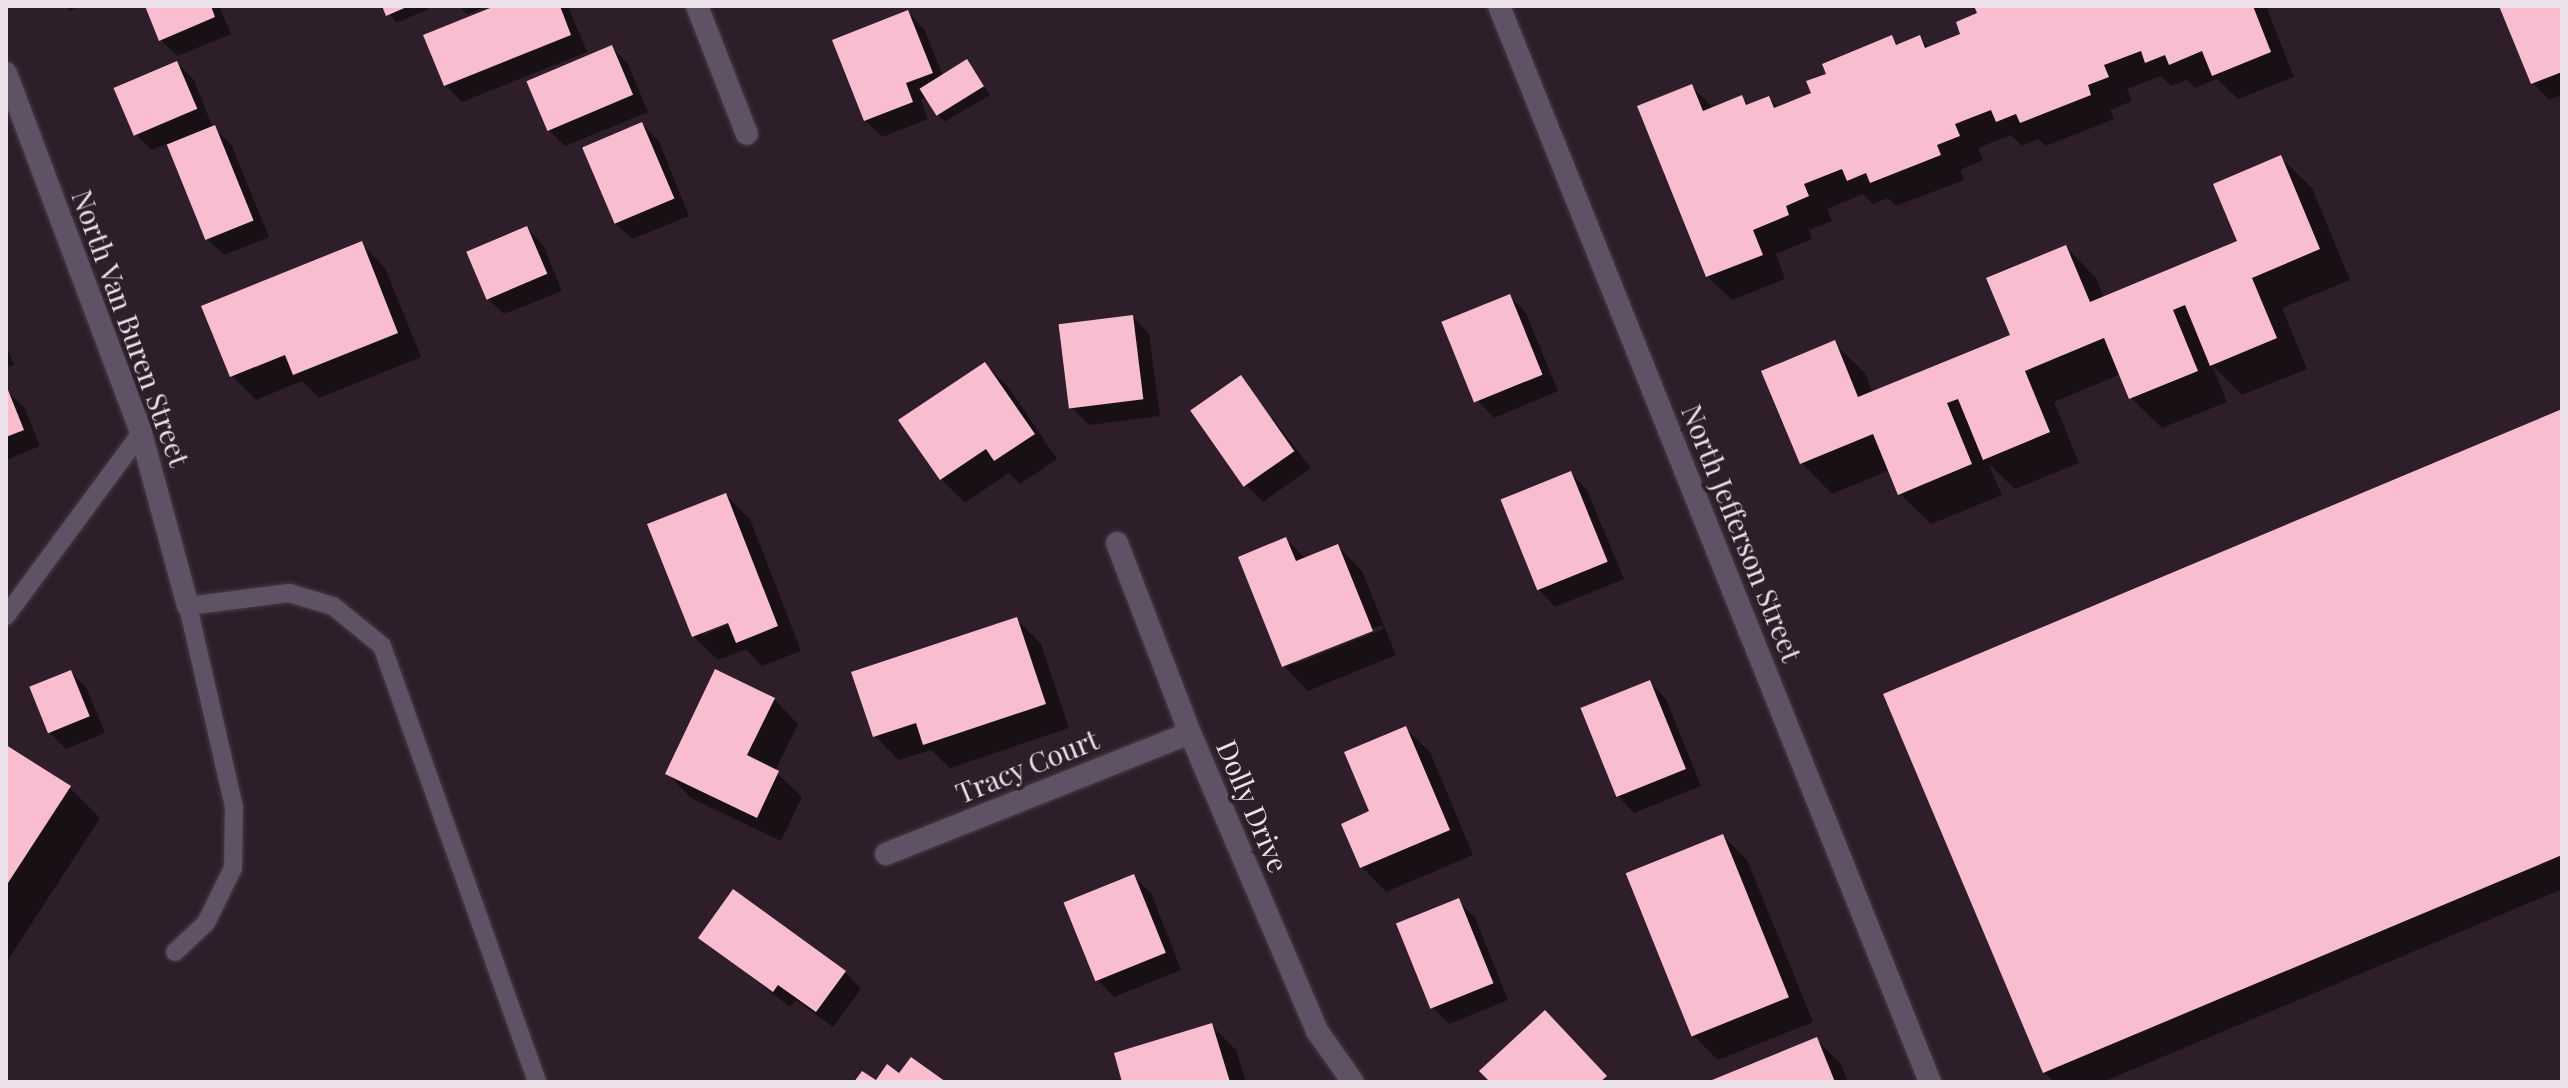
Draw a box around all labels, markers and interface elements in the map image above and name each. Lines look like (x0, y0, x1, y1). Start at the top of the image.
street label: North Van Buren Street (65, 185, 197, 471)
street label: North Jefferson Street (1675, 400, 1809, 666)
street label: Tracy Court (950, 722, 1104, 810)
street label: Dolly Drive (1210, 735, 1296, 877)

